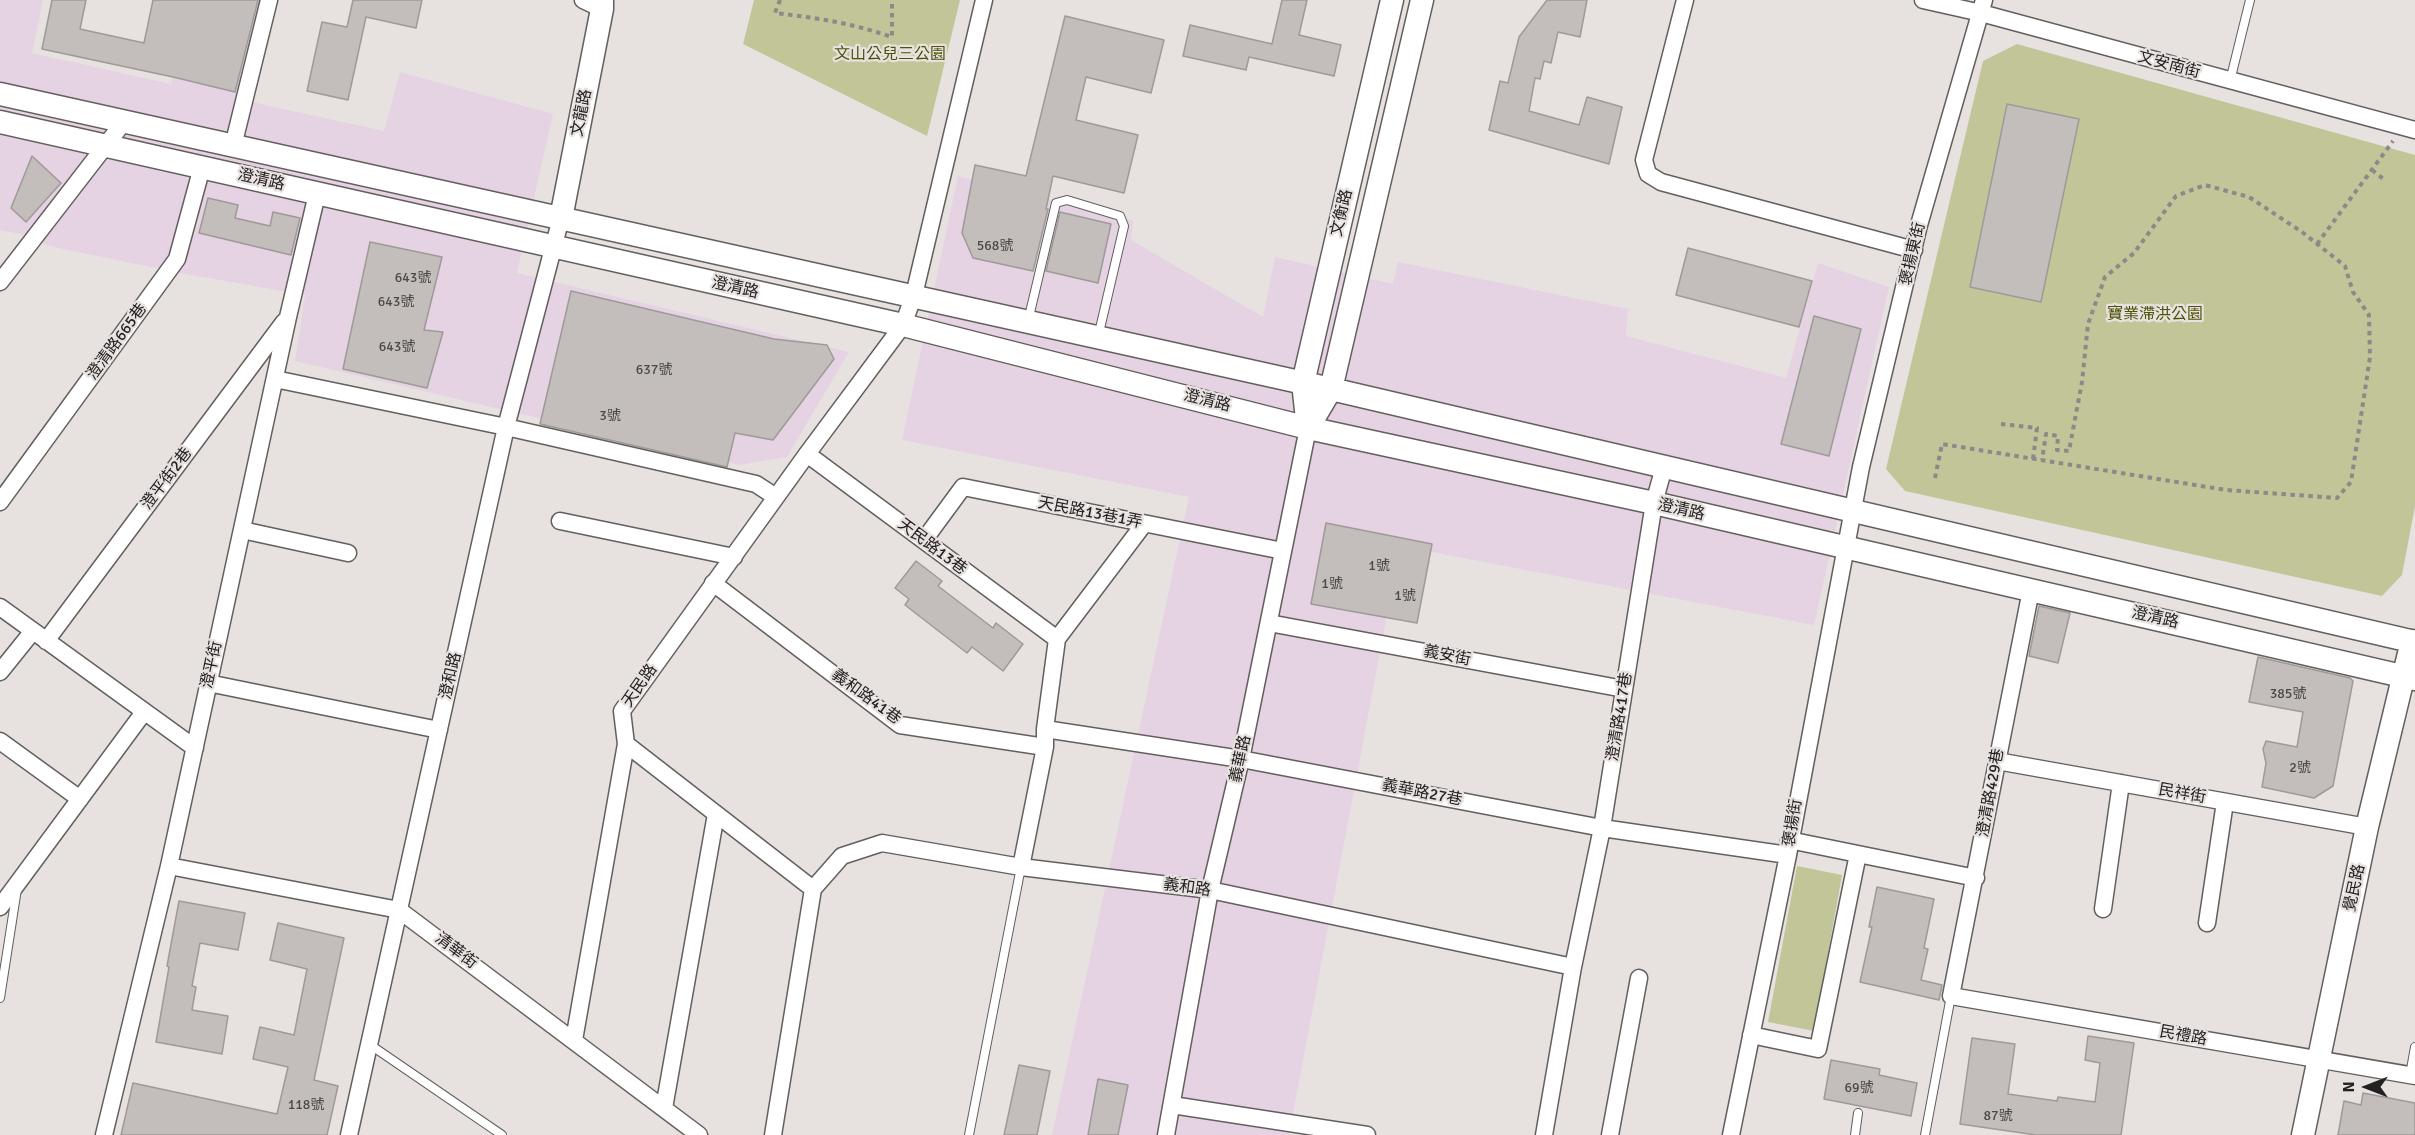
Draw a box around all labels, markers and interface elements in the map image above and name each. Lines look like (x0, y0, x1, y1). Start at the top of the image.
park label: 文山公兒三公園 (834, 45, 946, 65)
street label: 文安南街 (2136, 47, 2202, 83)
street label: 文龍路 (568, 88, 596, 138)
street label: 澄清路 (235, 165, 287, 195)
street label: 文衡路 (1327, 187, 1357, 239)
street label: 褒揚東街 (1896, 221, 1930, 287)
house number: 568號 (977, 238, 1013, 254)
house number: 643號 (395, 270, 431, 286)
street label: 澄清路 (709, 273, 761, 303)
house number: 643號 (378, 294, 414, 310)
street label: 澄清路665巷 (83, 300, 151, 384)
park label: 寶業滯洪公園 (2107, 305, 2203, 325)
house number: 643號 (379, 339, 415, 355)
house number: 637號 (636, 362, 672, 378)
street label: 澄清路 (1181, 386, 1233, 416)
house number: 3號 (599, 408, 621, 424)
street label: 澄平街2巷 (137, 444, 197, 514)
street label: 天民路13巷1弄 (1036, 493, 1144, 533)
street label: 澄清路 (1655, 495, 1707, 525)
street label: 天民路13巷 (894, 515, 970, 579)
house number: 1號 (1368, 558, 1390, 574)
house number: 1號 (1321, 576, 1343, 592)
house number: 1號 (1394, 588, 1416, 604)
street label: 澄清路 (2129, 603, 2181, 633)
street label: 澄平街 (198, 640, 226, 690)
street label: 義安街 (1422, 642, 1472, 670)
street label: 澄和路 (436, 650, 466, 702)
street label: 天民路 (618, 661, 662, 711)
street label: 義和路41巷 (827, 665, 905, 729)
street label: 澄清路417巷 (1603, 671, 1637, 763)
house number: 385號 (2270, 686, 2306, 702)
street label: 義華路 (1227, 734, 1255, 784)
street label: 澄清路429巷 (1974, 747, 2008, 839)
house number: 2號 (2289, 760, 2311, 776)
street label: 義華路27巷 (1380, 776, 1464, 810)
street label: 民祥街 (2157, 780, 2207, 808)
street label: 褒揚街 (1780, 798, 1806, 848)
street label: 覺民路 (2341, 863, 2369, 913)
street label: 義和路 (1162, 875, 1212, 901)
street label: 清華街 (431, 929, 481, 973)
street label: 民禮路 (2158, 1022, 2208, 1050)
north arrow (2337, 1057, 2397, 1117)
house number: 69號 (1844, 1080, 1874, 1096)
text: N (2339, 1081, 2359, 1093)
house number: 118號 (288, 1097, 324, 1113)
house number: 87號 (1983, 1108, 2013, 1124)

